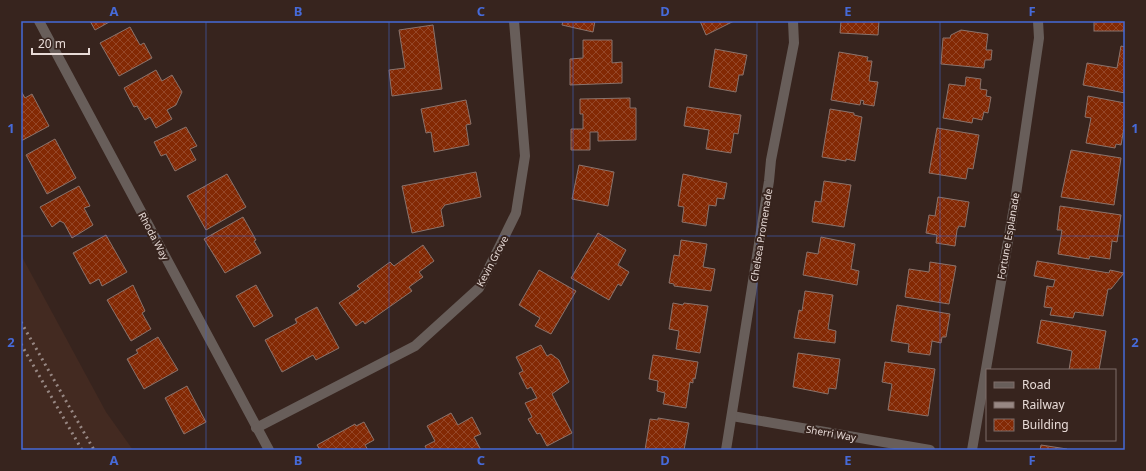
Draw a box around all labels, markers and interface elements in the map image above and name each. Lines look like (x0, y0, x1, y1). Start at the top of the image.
text: A (110, 2, 119, 20)
text: B (294, 2, 302, 20)
text: C (477, 2, 485, 20)
text: D (660, 2, 670, 20)
text: E (844, 2, 852, 20)
text: F (1028, 2, 1036, 20)
scale bar (32, 30, 89, 56)
text: 20 m (38, 35, 66, 52)
text: 1 (7, 119, 15, 137)
text: 1 (1131, 119, 1139, 137)
street label: Chelsea Promenade (747, 187, 775, 283)
street label: Fortune Esplanade (993, 191, 1023, 280)
street label: Rhoda Way (135, 209, 173, 263)
street label: Kevin Grove (473, 233, 511, 289)
text: 2 (7, 333, 15, 351)
text: 2 (1131, 333, 1139, 351)
legend (986, 369, 1116, 441)
text: Road (1022, 376, 1051, 393)
text: Railway (1022, 396, 1066, 413)
text: Building (1022, 416, 1069, 433)
street label: Sherri Way (805, 422, 858, 444)
text: A (110, 451, 119, 469)
text: B (294, 451, 302, 469)
text: C (477, 451, 485, 469)
text: D (660, 451, 670, 469)
text: E (844, 451, 852, 469)
text: F (1028, 451, 1036, 469)

